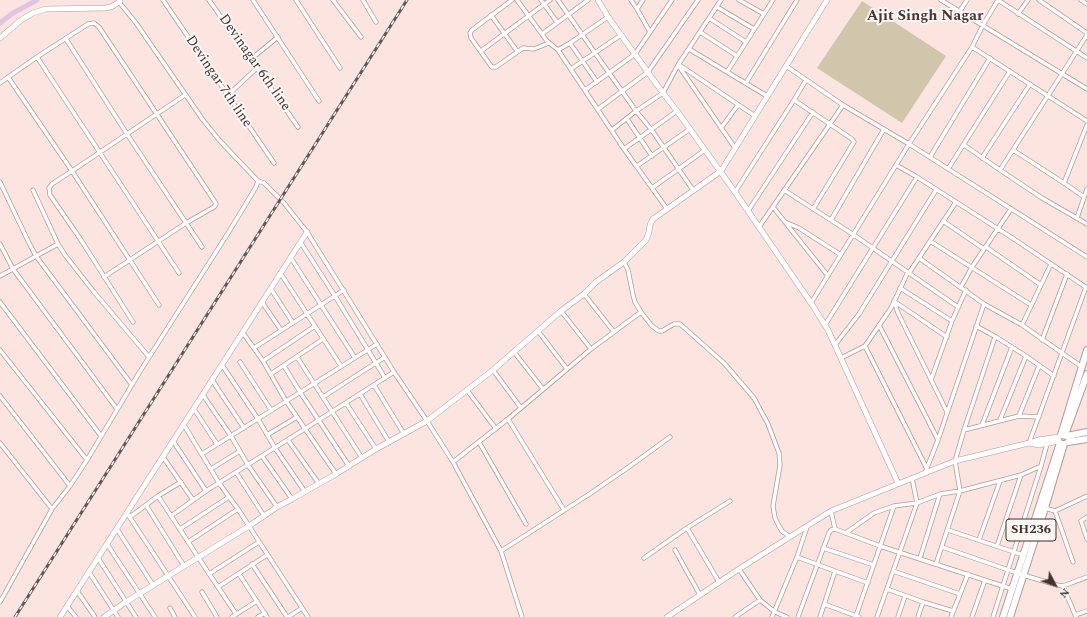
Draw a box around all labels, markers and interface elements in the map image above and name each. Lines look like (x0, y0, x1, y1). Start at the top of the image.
district label: Ajit Singh Nagar (867, 8, 983, 26)
street label: Devinagar 6th line (214, 11, 294, 115)
street label: Devingar 7th line (181, 33, 255, 131)
road number: SH236 (1006, 519, 1056, 541)
north arrow (1035, 565, 1075, 605)
text: N (1055, 584, 1074, 602)

